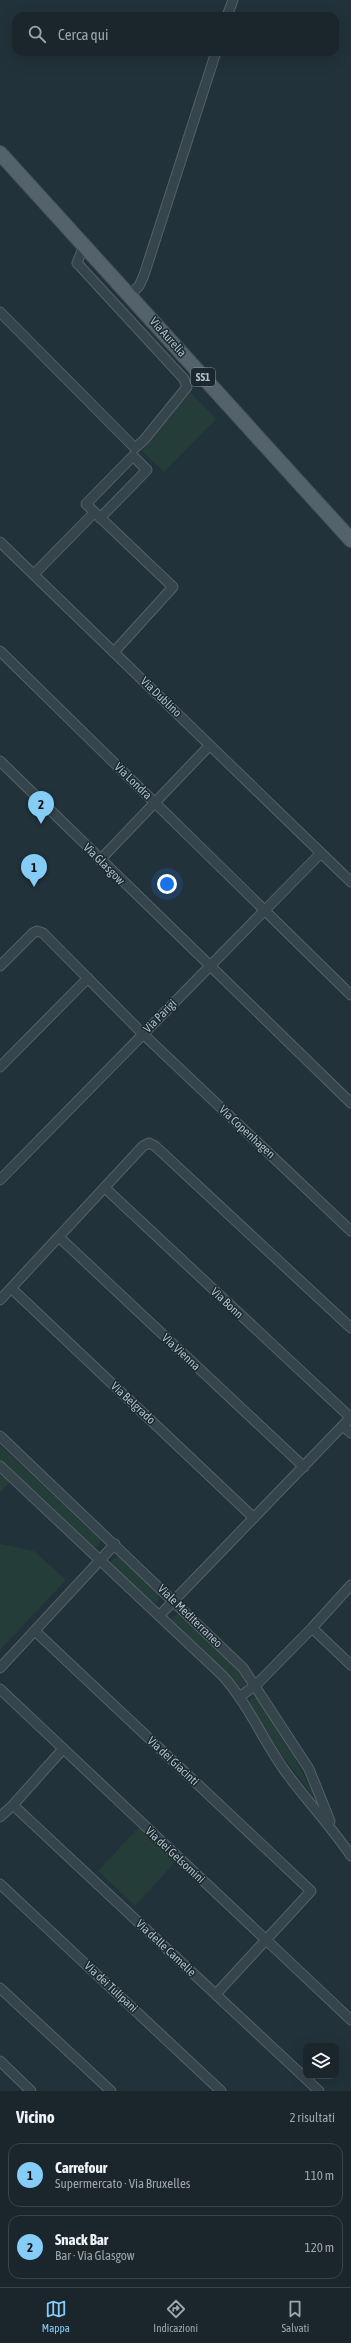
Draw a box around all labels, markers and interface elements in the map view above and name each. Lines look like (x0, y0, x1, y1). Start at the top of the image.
search box (12, 12, 339, 56)
icon: search (26, 23, 48, 45)
text: Cerca qui (58, 26, 108, 43)
street label: Via Aurelia (147, 314, 189, 360)
road number: SS1 (191, 368, 215, 386)
street label: Via Dublino (138, 674, 185, 720)
street label: Via Londra (111, 760, 155, 802)
pin: 2 (28, 791, 54, 824)
street label: Via Glasgow (80, 840, 128, 888)
pin: 1 (21, 854, 47, 887)
your location (157, 874, 177, 894)
street label: Via Parigi (140, 996, 180, 1036)
street label: Via Copenhagen (216, 1103, 278, 1161)
street label: Via Bonn (208, 1285, 246, 1321)
street label: Via Vienna (159, 1331, 203, 1373)
street label: Via Belgrado (108, 1379, 158, 1427)
street label: Viale Mediterraneo (155, 1582, 225, 1651)
street label: Via dei Giacinti (144, 1734, 202, 1788)
street label: Via dei Gelsomini (142, 1824, 208, 1886)
street label: Via delle Camelie (133, 1917, 199, 1979)
street label: Via dei Tulipani (81, 1959, 141, 2015)
map controls (303, 2043, 339, 2079)
button: layers (303, 2043, 339, 2079)
text: Vicino (16, 2107, 55, 2127)
text: 2 risultati (289, 2110, 335, 2125)
text: Carrefour (55, 2159, 107, 2176)
text: 1 (27, 2168, 33, 2183)
text: 110 m (305, 2168, 334, 2183)
text: Supermercato · Via Bruxelles (55, 2176, 190, 2191)
text: Snack Bar (55, 2231, 108, 2248)
text: 2 (27, 2240, 33, 2255)
text: 120 m (305, 2240, 334, 2255)
text: Bar · Via Glasgow (55, 2248, 135, 2263)
tab: Mappa (42, 2298, 70, 2334)
tab: Indicazioni (153, 2298, 198, 2334)
tab: Salvati (281, 2298, 309, 2334)

